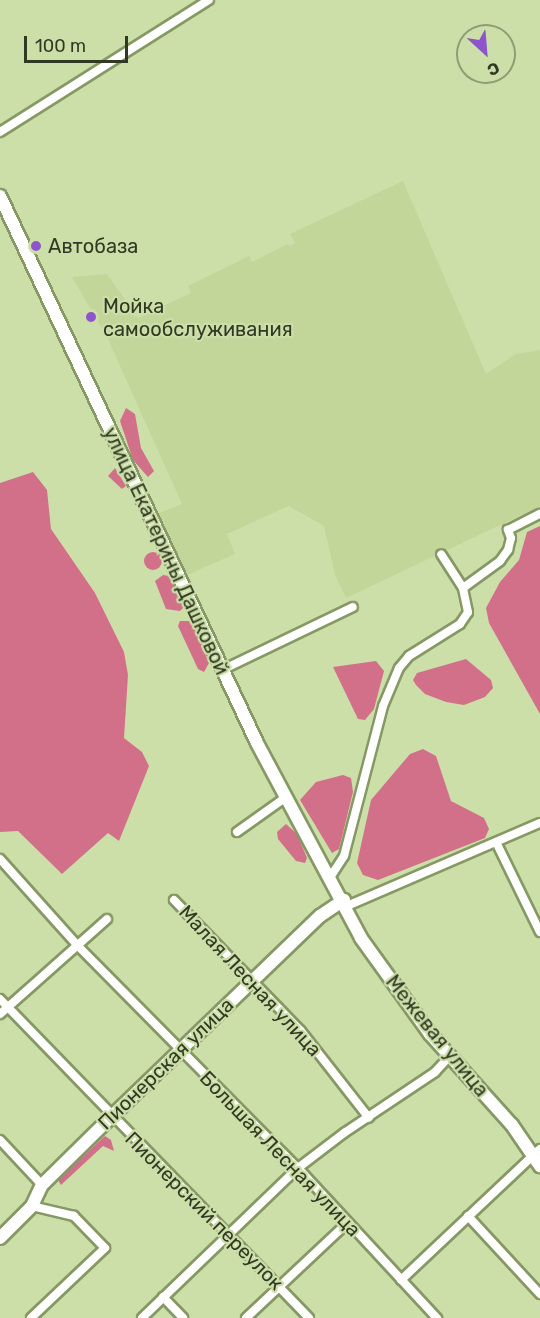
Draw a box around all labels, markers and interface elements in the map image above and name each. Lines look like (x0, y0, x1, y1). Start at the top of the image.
scale bar (27, 24, 130, 62)
north arrow (456, 24, 516, 84)
text: 100 m (35, 35, 86, 57)
text: С (484, 58, 502, 80)
place label: Автобаза (48, 234, 138, 258)
marker: Автобаза (29, 239, 43, 253)
place label: Мойка самообслуживания (103, 294, 293, 341)
marker: Мойка самообслуживания (84, 310, 98, 324)
street label: улица Екатерины Дашковой (98, 423, 234, 679)
street label: Малая Лесная улица (174, 900, 326, 1062)
street label: Межевая улица (381, 970, 493, 1102)
street label: Пионерская улица (93, 993, 239, 1135)
street label: Большая Лесная улица (195, 1066, 365, 1242)
street label: Пионерский переулок (120, 1127, 288, 1295)

